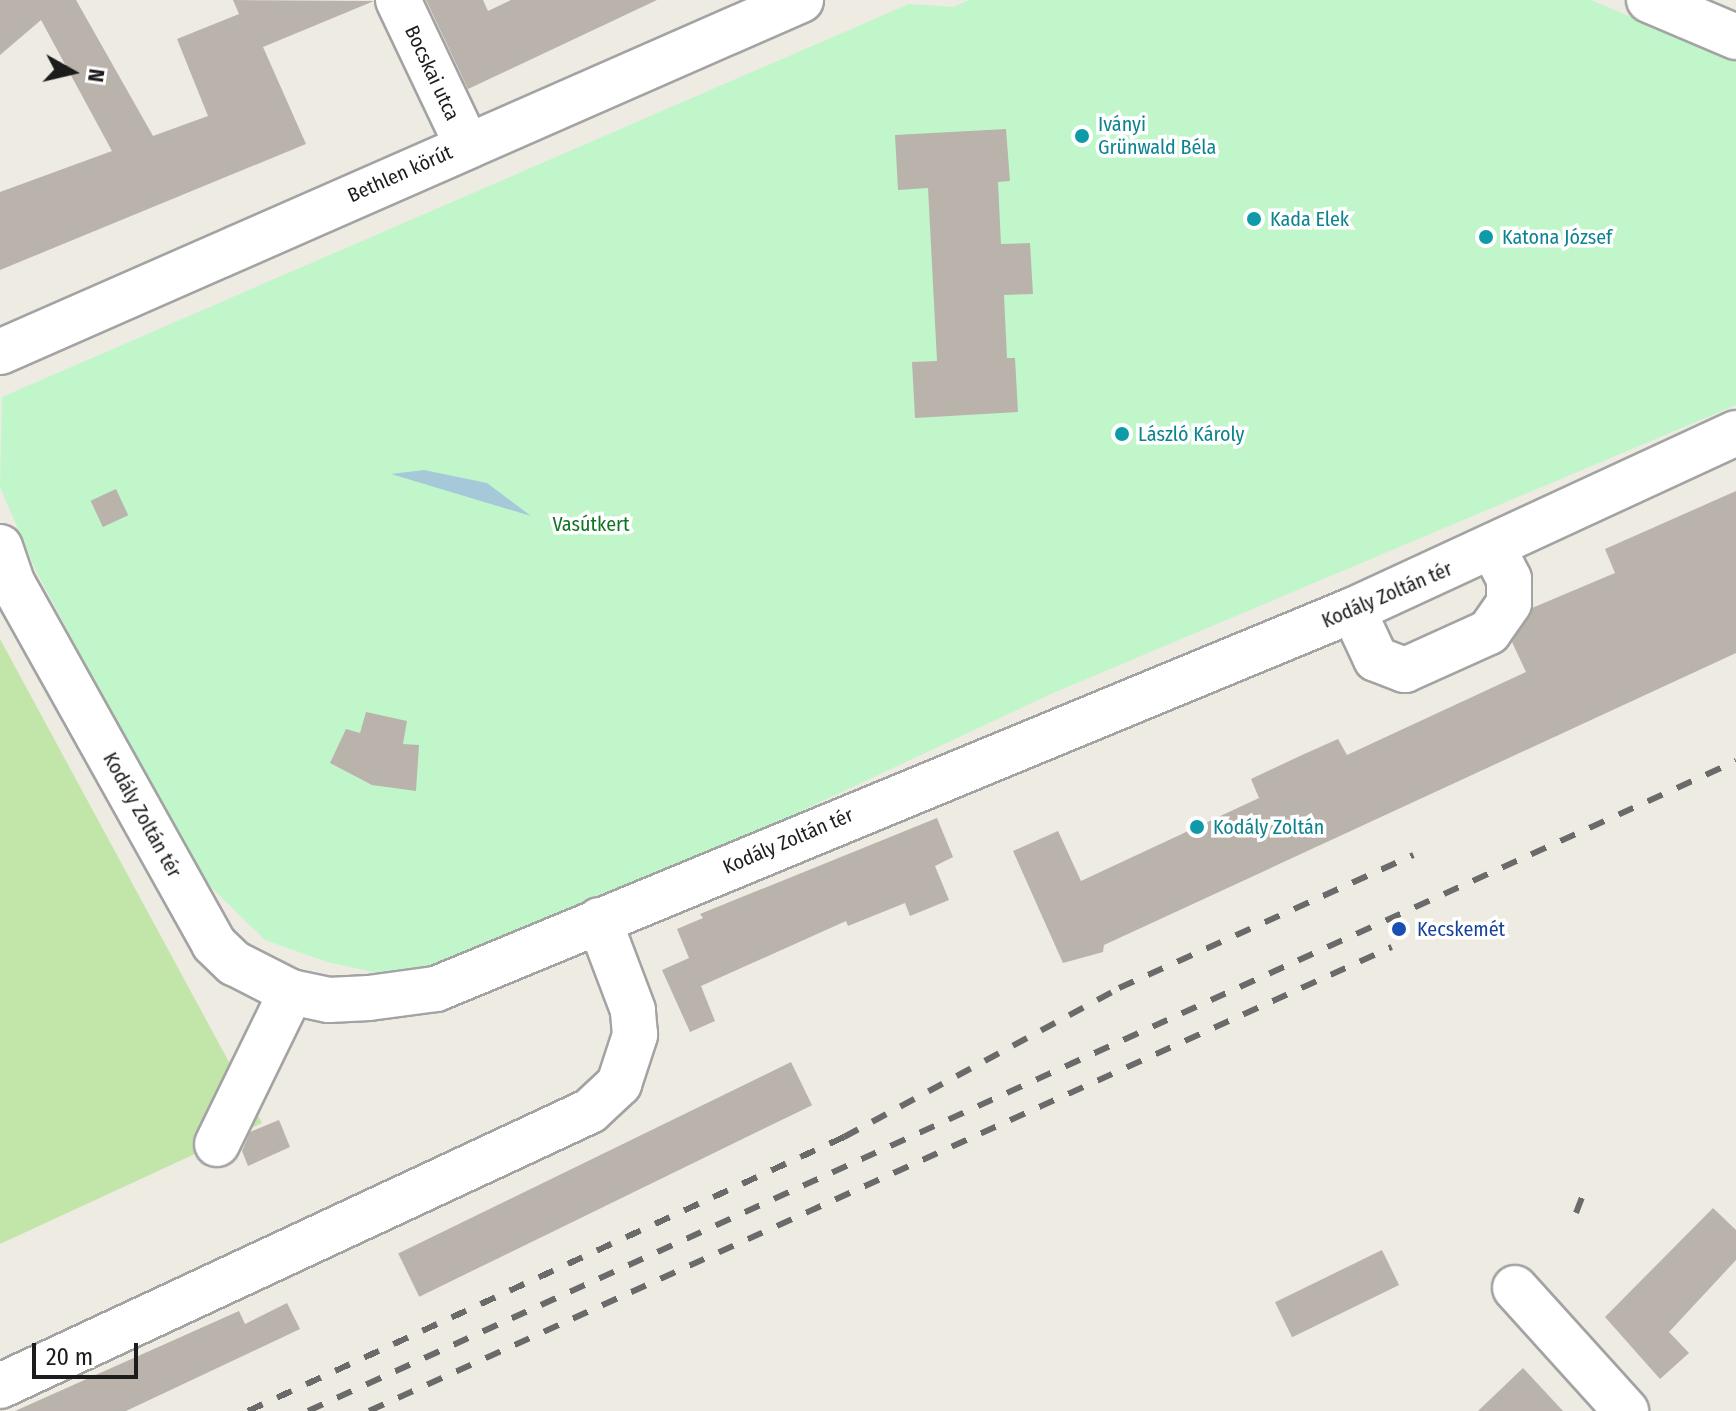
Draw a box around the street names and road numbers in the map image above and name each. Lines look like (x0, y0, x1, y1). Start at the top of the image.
street label: Bocskai utca (400, 22, 464, 124)
street label: Bethlen körút (344, 140, 456, 208)
street label: Kodály Zoltán tér (1318, 557, 1456, 633)
street label: Kodály Zoltán tér (98, 748, 186, 882)
street label: Kodály Zoltán tér (719, 803, 857, 879)

